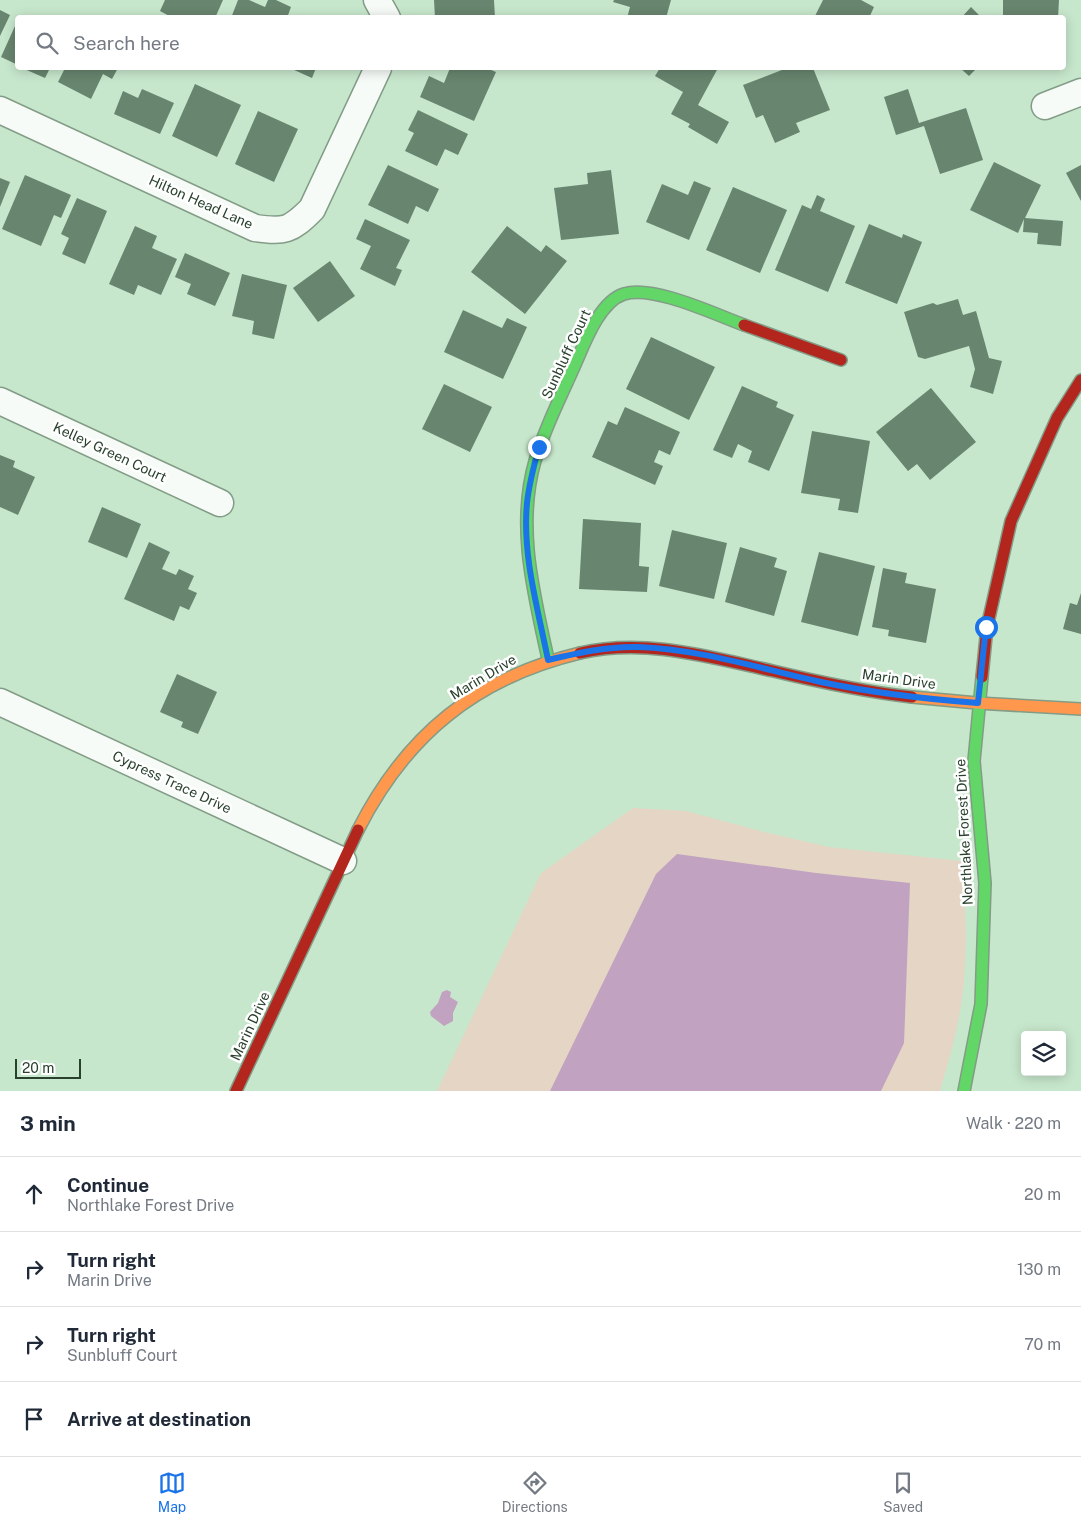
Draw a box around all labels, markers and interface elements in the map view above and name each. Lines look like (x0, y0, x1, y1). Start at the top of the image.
search box (15, 15, 1066, 70)
icon: search (33, 29, 61, 57)
text: Search here (73, 32, 180, 54)
street label: Hilton Head Lane (146, 172, 256, 232)
street label: Sunbluff Court (538, 307, 594, 401)
street label: Kelley Green Court (51, 419, 169, 485)
route end (528, 436, 551, 459)
route start (975, 616, 998, 639)
street label: Marin Drive (447, 651, 519, 703)
street label: Marin Drive (861, 666, 937, 692)
street label: Cypress Trace Drive (110, 747, 234, 817)
street label: Northlake Forest Drive (952, 758, 976, 906)
street label: Marin Drive (227, 989, 273, 1063)
map controls (1021, 1031, 1066, 1076)
button: layers (1021, 1031, 1066, 1076)
scale bar (15, 1056, 81, 1079)
text: 20 m (22, 1060, 54, 1076)
text: 3 min (20, 1111, 76, 1136)
text: Walk · 220 m (966, 1114, 1061, 1133)
text: Continue (67, 1174, 149, 1196)
icon: ahead (20, 1180, 48, 1208)
text: 20 m (1024, 1185, 1061, 1204)
text: Northlake Forest Drive (67, 1196, 234, 1215)
text: Turn right (67, 1249, 156, 1271)
icon: right (20, 1255, 48, 1283)
text: 130 m (1017, 1260, 1061, 1279)
text: Marin Drive (67, 1271, 152, 1290)
text: Turn right (67, 1324, 156, 1346)
icon: right (20, 1330, 48, 1358)
text: 70 m (1024, 1335, 1061, 1354)
text: Sunbluff Court (67, 1346, 178, 1365)
icon: arrive (20, 1405, 48, 1433)
text: Arrive at destination (67, 1408, 251, 1430)
tab: Map (158, 1469, 186, 1515)
tab: Directions (502, 1469, 568, 1515)
tab: Saved (883, 1469, 923, 1515)

